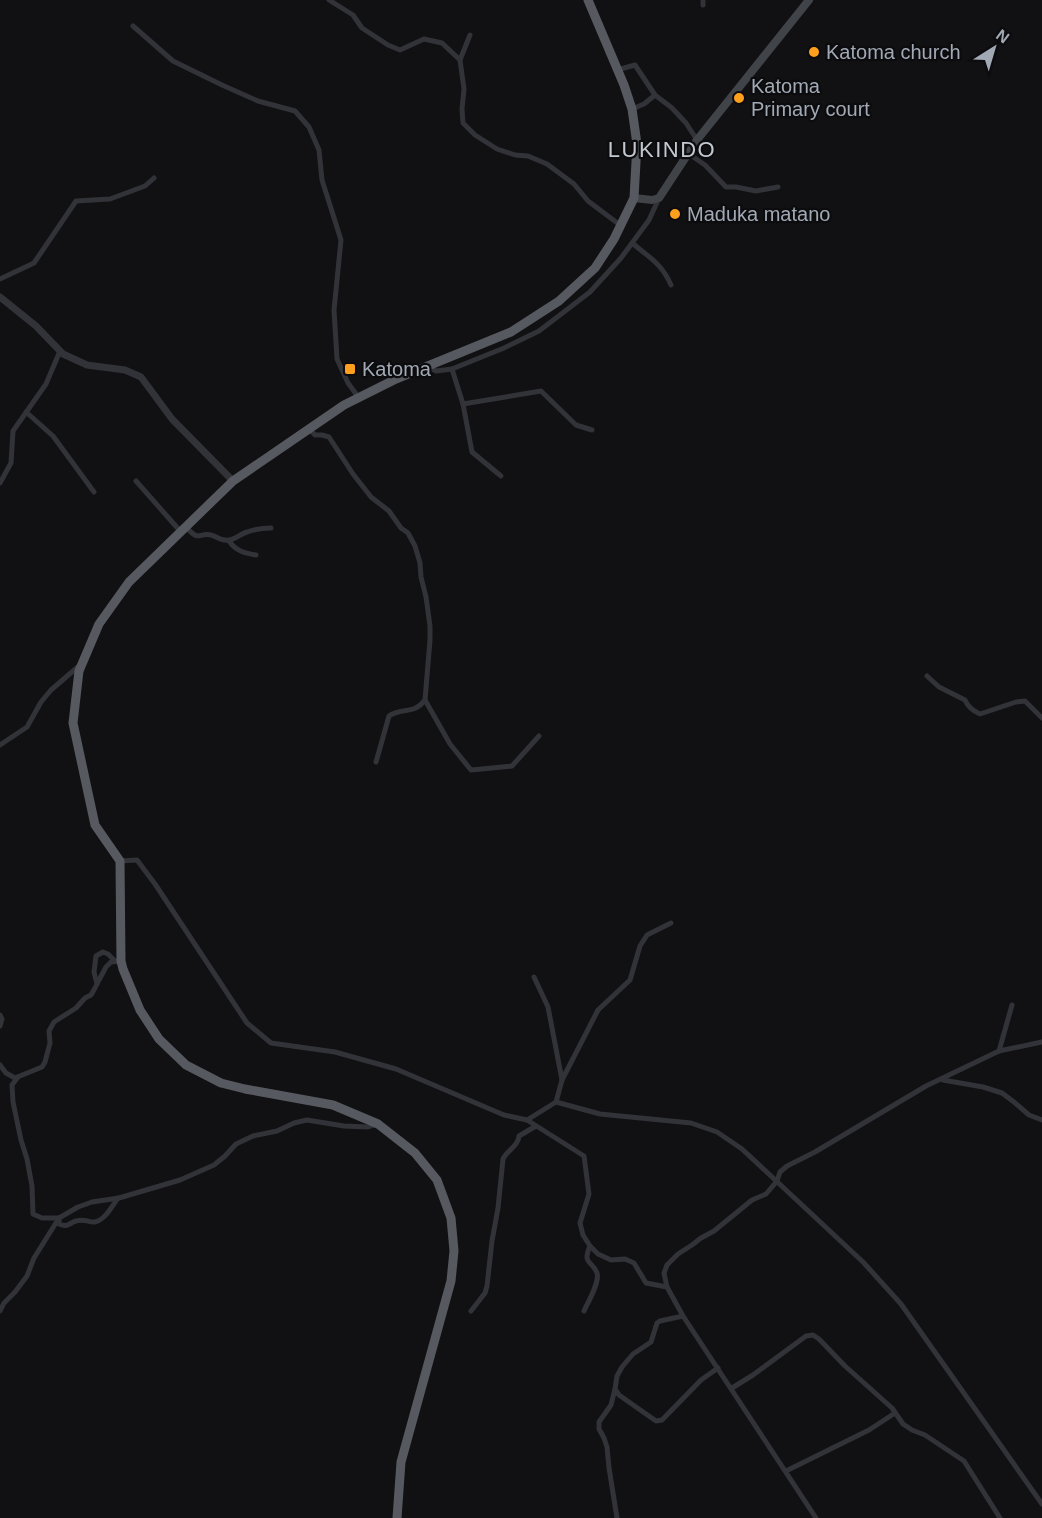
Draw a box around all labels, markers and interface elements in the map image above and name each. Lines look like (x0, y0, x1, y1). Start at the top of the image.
north arrow (964, 18, 1024, 78)
text: N (993, 26, 1012, 47)
place label: Katoma church (826, 41, 961, 63)
marker: Katoma church (807, 45, 821, 59)
place label: Katoma Primary court (751, 75, 870, 120)
marker: Katoma Primary court (732, 91, 746, 105)
district label: LUKINDO (608, 137, 716, 162)
place label: Maduka matano (687, 203, 830, 225)
marker: Maduka matano (668, 207, 682, 221)
place label: Katoma (362, 358, 432, 380)
marker: Katoma (343, 362, 357, 376)

